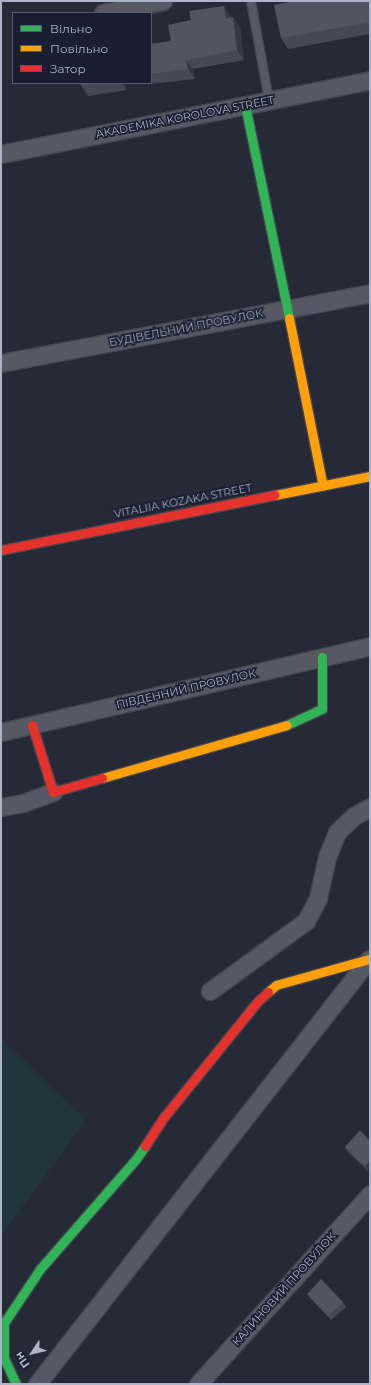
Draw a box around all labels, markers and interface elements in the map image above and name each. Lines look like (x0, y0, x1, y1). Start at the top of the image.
legend (12, 12, 152, 84)
text: Вільно (50, 21, 92, 36)
text: Повільно (50, 41, 108, 56)
text: Затор (50, 61, 86, 76)
street label: AKADEMIKA KOROLOVA STREET (95, 93, 275, 141)
street label: БУДІВЕЛЬНИЙ ПРОВУЛОК (108, 307, 264, 349)
street label: VITALIIA KOZAKA STREET (113, 481, 253, 521)
street label: ПІВДЕННИЙ ПРОВУЛОК (115, 666, 257, 712)
street label: КАЛИНОВИЙ ПРОВУЛОК (230, 1230, 338, 1348)
north arrow (12, 1333, 52, 1373)
text: Пн (12, 1349, 33, 1371)

